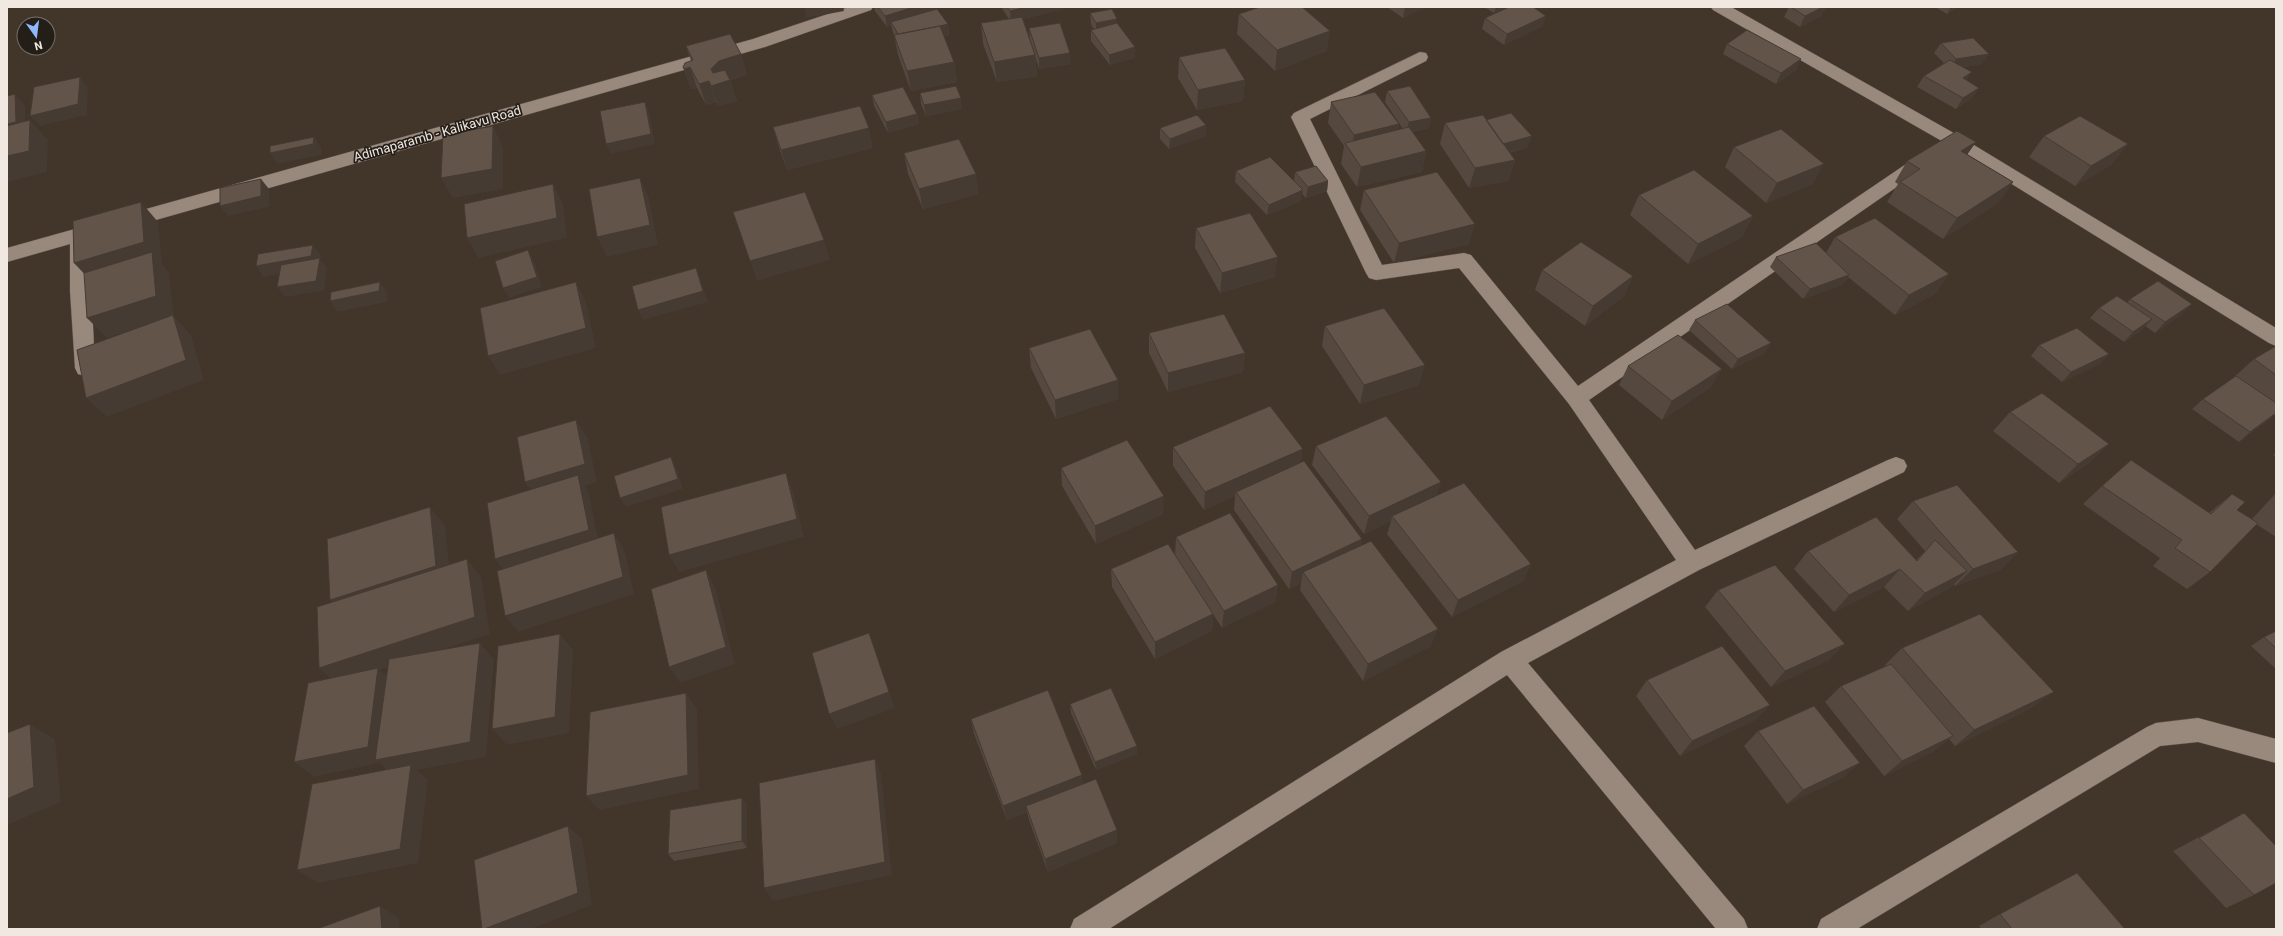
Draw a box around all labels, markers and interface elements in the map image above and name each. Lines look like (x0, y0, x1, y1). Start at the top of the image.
north arrow (16, 16, 56, 56)
text: N (33, 38, 44, 53)
street label: Adimaparamb - Kalikavu Road (352, 102, 523, 165)

